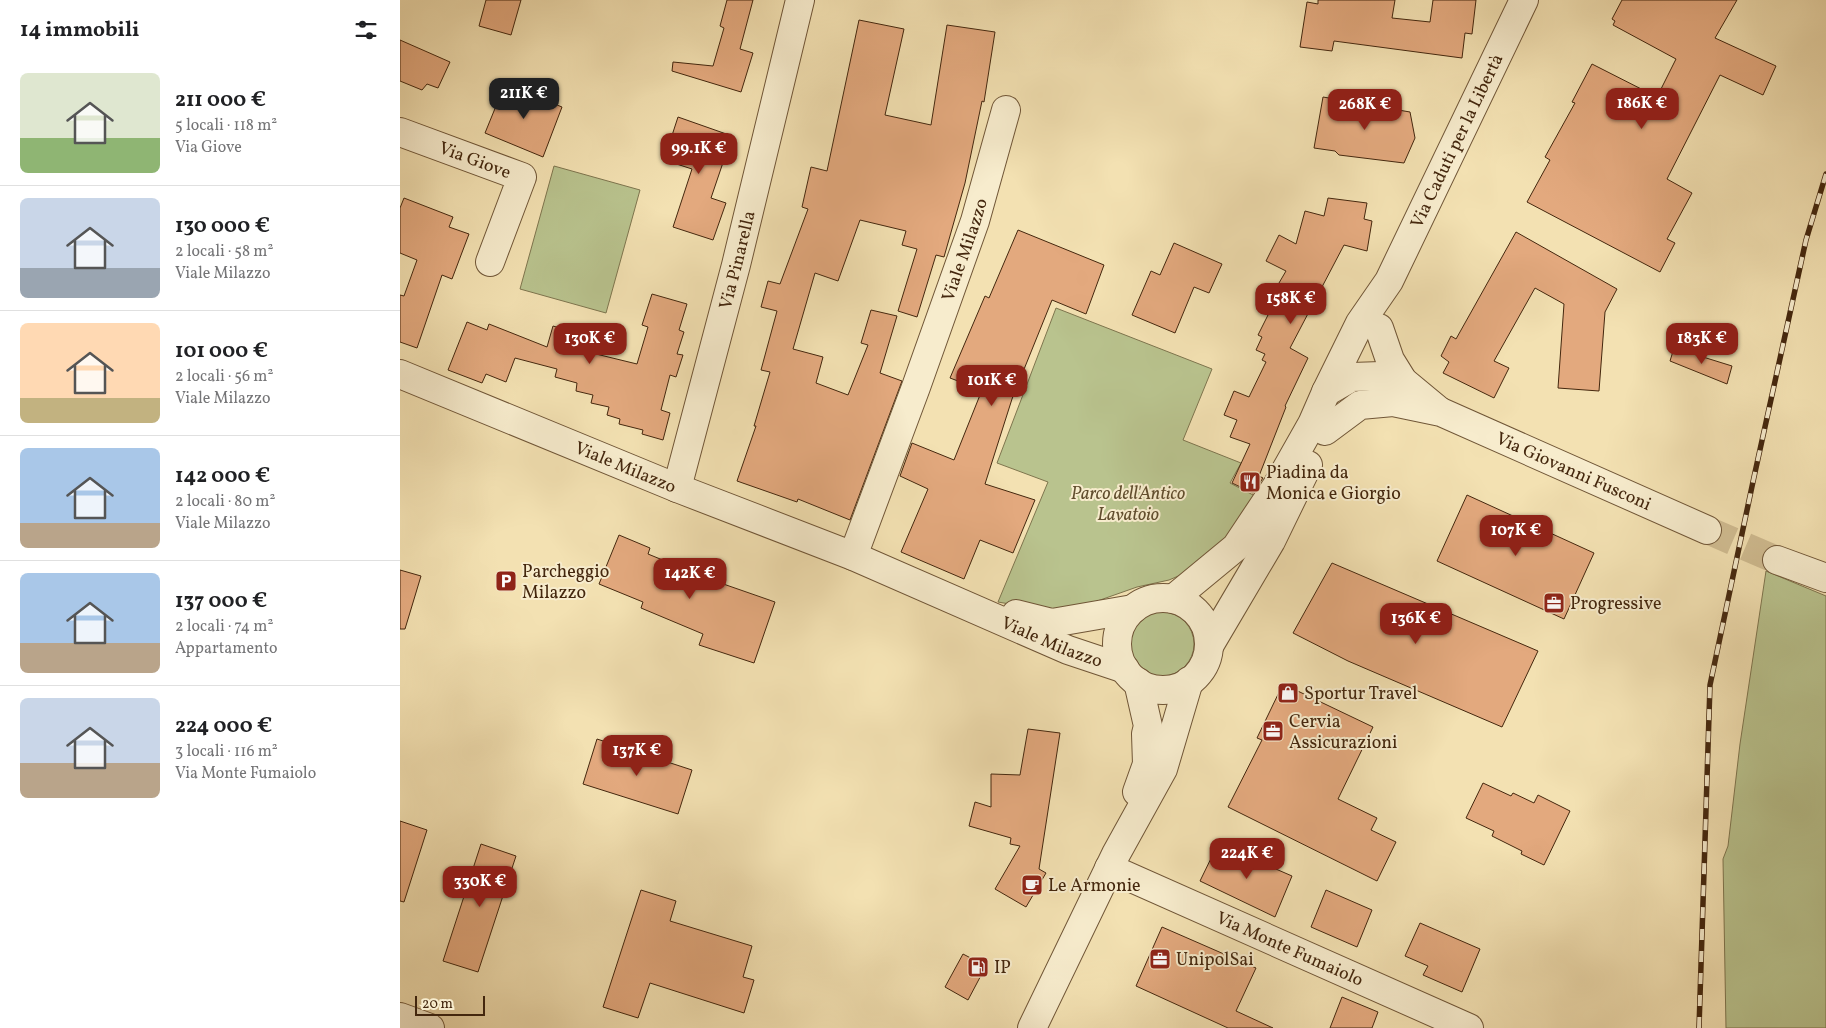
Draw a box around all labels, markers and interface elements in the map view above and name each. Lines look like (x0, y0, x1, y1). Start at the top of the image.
text: 14 immobili (20, 16, 139, 45)
icon: filters (352, 16, 380, 44)
street label: Via Caduti per la Libertà (1405, 50, 1510, 233)
pin: 211K € (483, 78, 565, 120)
text: 211K € (500, 83, 548, 105)
text: 211 000 € (175, 86, 266, 115)
pin: 268K € (1324, 88, 1406, 131)
pin: 186K € (1601, 88, 1683, 130)
icon: home (60, 93, 120, 153)
text: 186K € (1617, 93, 1667, 115)
text: 268K € (1339, 94, 1391, 116)
text: 5 locali · 118 m² (175, 115, 277, 137)
pin: 99.1K € (653, 132, 745, 175)
street label: Via Giove (435, 136, 514, 186)
text: Via Giove (175, 137, 242, 159)
text: 99.1K € (671, 138, 727, 160)
street label: Viale Milazzo (936, 196, 995, 305)
street label: Via Pinarella (714, 208, 763, 312)
text: 130 000 € (175, 212, 270, 241)
icon: home (60, 218, 120, 278)
text: 2 locali · 58 m² (175, 241, 273, 263)
text: Viale Milazzo (175, 263, 271, 285)
pin: 158K € (1250, 282, 1332, 325)
text: 158K € (1266, 288, 1316, 310)
pin: 130K € (549, 322, 631, 365)
pin: 183K € (1661, 322, 1743, 365)
text: 130K € (565, 328, 615, 350)
text: 183K € (1677, 328, 1727, 350)
text: 101 000 € (175, 337, 268, 366)
icon: home (60, 343, 120, 403)
pin: 101K € (951, 364, 1033, 407)
text: 2 locali · 56 m² (175, 366, 273, 388)
text: 101K € (967, 370, 1017, 392)
text: Viale Milazzo (175, 388, 271, 410)
street label: Via Giovanni Fusconi (1491, 427, 1655, 518)
street label: Viale Milazzo (571, 436, 680, 500)
place label: Piadina da Monica e Giorgio (1266, 461, 1401, 507)
text: 142 000 € (175, 462, 270, 491)
icon: home (60, 468, 120, 528)
restaurant icon: Piadina da Monica e Giorgio (1238, 470, 1262, 494)
park label: Parco dell'Antico Lavatoio (1071, 482, 1185, 528)
text: 2 locali · 80 m² (175, 491, 275, 513)
text: Viale Milazzo (175, 513, 271, 535)
pin: 107K € (1475, 514, 1557, 557)
text: 107K € (1491, 520, 1541, 542)
pin: 142K € (649, 558, 731, 600)
place label: Parcheggio Milazzo (522, 560, 609, 606)
text: 142K € (664, 563, 716, 585)
parking icon: Parcheggio Milazzo (494, 569, 518, 593)
text: 137 000 € (175, 587, 267, 616)
office icon: Progressive (1542, 591, 1566, 615)
place label: Progressive (1570, 592, 1662, 617)
icon: home (60, 593, 120, 653)
pin: 136K € (1375, 602, 1457, 645)
text: 136K € (1391, 608, 1441, 630)
street label: Viale Milazzo (997, 611, 1106, 675)
text: 2 locali · 74 m² (175, 616, 273, 638)
text: Appartamento (175, 638, 277, 660)
shop icon: Sportur Travel (1276, 681, 1300, 705)
place label: Sportur Travel (1304, 682, 1417, 707)
place label: Cervia Assicurazioni (1289, 710, 1397, 756)
text: 224 000 € (175, 712, 272, 741)
icon: home (60, 718, 120, 778)
office icon: Cervia Assicurazioni (1261, 719, 1285, 743)
pin: 137K € (596, 734, 678, 777)
text: 137K € (613, 740, 661, 762)
text: 3 locali · 116 m² (175, 741, 278, 763)
text: Via Monte Fumaiolo (175, 763, 316, 785)
pin: 224K € (1206, 838, 1288, 880)
text: 224K € (1221, 843, 1273, 865)
pin: 330K € (439, 866, 521, 908)
text: 330K € (454, 871, 506, 893)
cafe icon: Le Armonie (1020, 873, 1044, 897)
place label: Le Armonie (1048, 874, 1141, 899)
street label: Via Monte Fumaiolo (1212, 906, 1367, 993)
office icon: UnipolSai (1148, 947, 1172, 971)
place label: UnipolSai (1176, 948, 1254, 973)
fuel station icon: IP (966, 955, 990, 979)
place label: IP (994, 956, 1011, 981)
scale bar (415, 993, 485, 1016)
text: 20 m (422, 995, 453, 1014)

